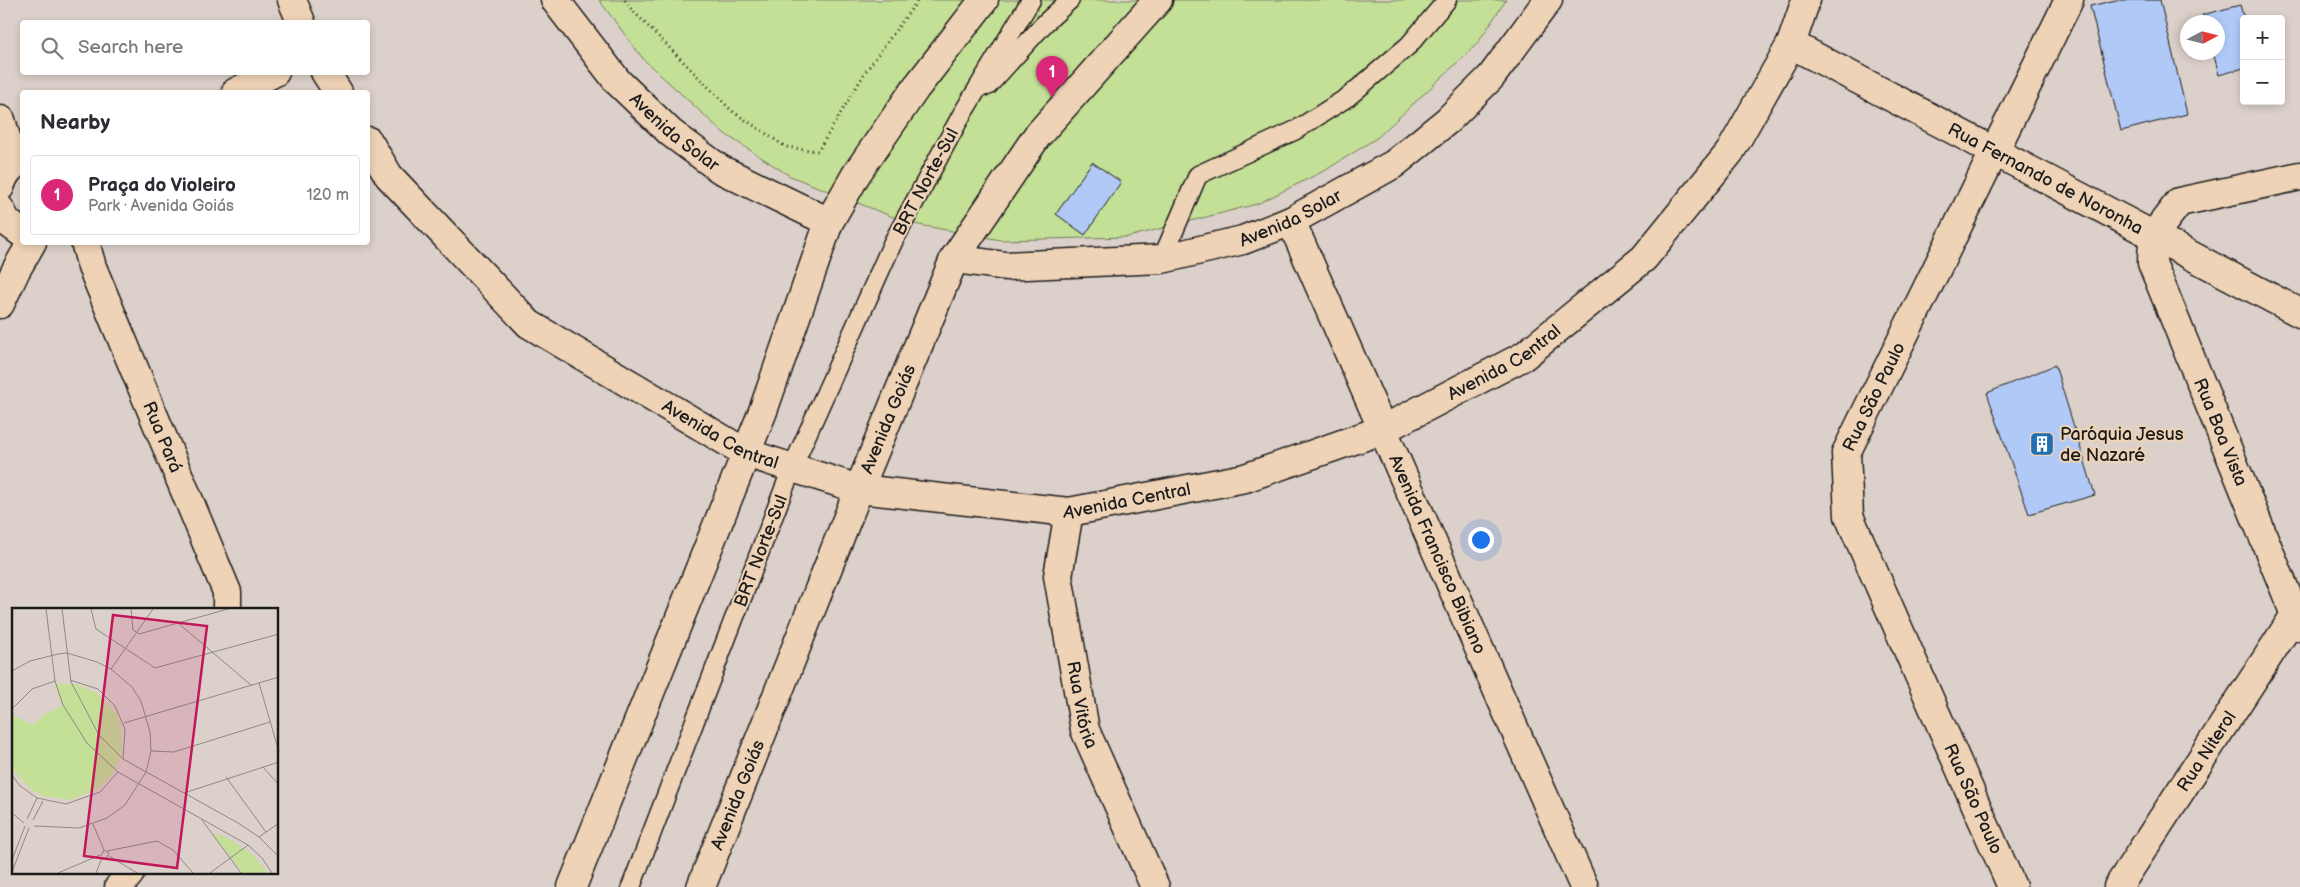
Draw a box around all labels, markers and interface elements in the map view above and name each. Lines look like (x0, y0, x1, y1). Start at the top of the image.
north arrow (2180, 15, 2225, 60)
map controls (2240, 15, 2285, 105)
button: + (2240, 15, 2285, 60)
search box (20, 20, 370, 75)
icon: search (38, 34, 66, 62)
text: Search here (78, 36, 183, 59)
pin: 1 (1036, 56, 1068, 97)
button: − (2240, 60, 2285, 105)
street label: Avenida Solar (625, 88, 724, 176)
text: Nearby (40, 110, 110, 135)
street label: Rua Fernando de Noronha (1945, 118, 2147, 239)
street label: BRT Norte-Sul (889, 125, 963, 239)
text: Praça do Violeiro (88, 174, 236, 197)
street label: Avenida Solar (1236, 184, 1345, 251)
text: 1 (54, 186, 60, 205)
text: 120 m (306, 186, 349, 205)
text: Park · Avenida Goiás (88, 197, 234, 216)
street label: Avenida Central (1444, 320, 1565, 405)
street label: Rua São Paulo (1838, 339, 1909, 455)
street label: Avenida Goiás (856, 361, 920, 477)
street label: Rua Boa Vista (2189, 375, 2252, 489)
street label: Avenida Central (659, 395, 781, 473)
street label: Rua Pará (139, 398, 187, 476)
place label: Paróquia Jesus de Nazaré (2060, 424, 2184, 466)
building icon: Paróquia Jesus de Nazaré (2029, 431, 2055, 457)
street label: Avenida Francisco Bibiano (1385, 451, 1491, 657)
street label: Avenida Central (1063, 478, 1192, 523)
street label: BRT Norte-Sul (730, 492, 792, 610)
your location (1468, 527, 1494, 553)
inset map (12, 608, 279, 874)
street label: Rua Vitória (1063, 659, 1102, 752)
street label: Rua Niterol (2173, 707, 2240, 795)
street label: Avenida Goiás (706, 737, 769, 853)
street label: Rua São Paulo (1939, 741, 2007, 857)

